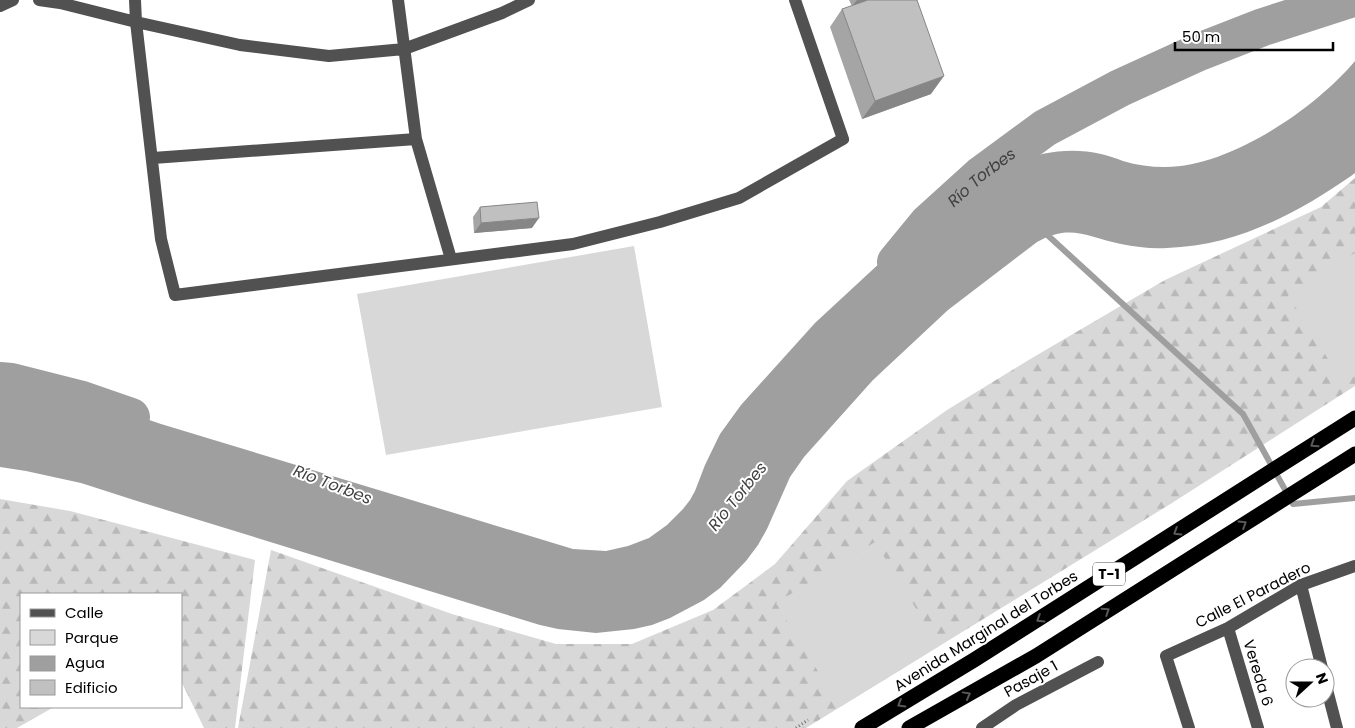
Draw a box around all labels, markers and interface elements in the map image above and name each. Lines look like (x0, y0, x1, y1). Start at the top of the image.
scale bar (1175, 20, 1332, 52)
text: 50 m (1182, 26, 1220, 47)
water label: Río Torbes (942, 142, 1021, 212)
one-way arrow (1310, 438, 1319, 448)
water label: Río Torbes (702, 457, 772, 536)
water label: Río Torbes (290, 459, 376, 510)
one-way arrow (1237, 521, 1247, 530)
one-way arrow (1173, 525, 1182, 535)
street label: Calle El Paradero (1191, 556, 1314, 633)
road number: T-1 (1093, 562, 1125, 586)
street label: Avenida Marginal del Torbes (890, 565, 1082, 696)
legend (20, 593, 182, 708)
text: Calle (65, 602, 103, 623)
one-way arrow (1101, 608, 1110, 618)
one-way arrow (1036, 612, 1045, 622)
text: Parque (65, 627, 118, 648)
street label: Vereda 6 (1238, 637, 1278, 709)
text: Agua (65, 652, 105, 673)
street label: Pasaje 1 (1000, 655, 1061, 702)
north arrow (1285, 658, 1335, 708)
text: N (1311, 670, 1333, 687)
text: Edificio (65, 677, 118, 698)
one-way arrow (961, 691, 970, 701)
one-way arrow (898, 698, 907, 708)

